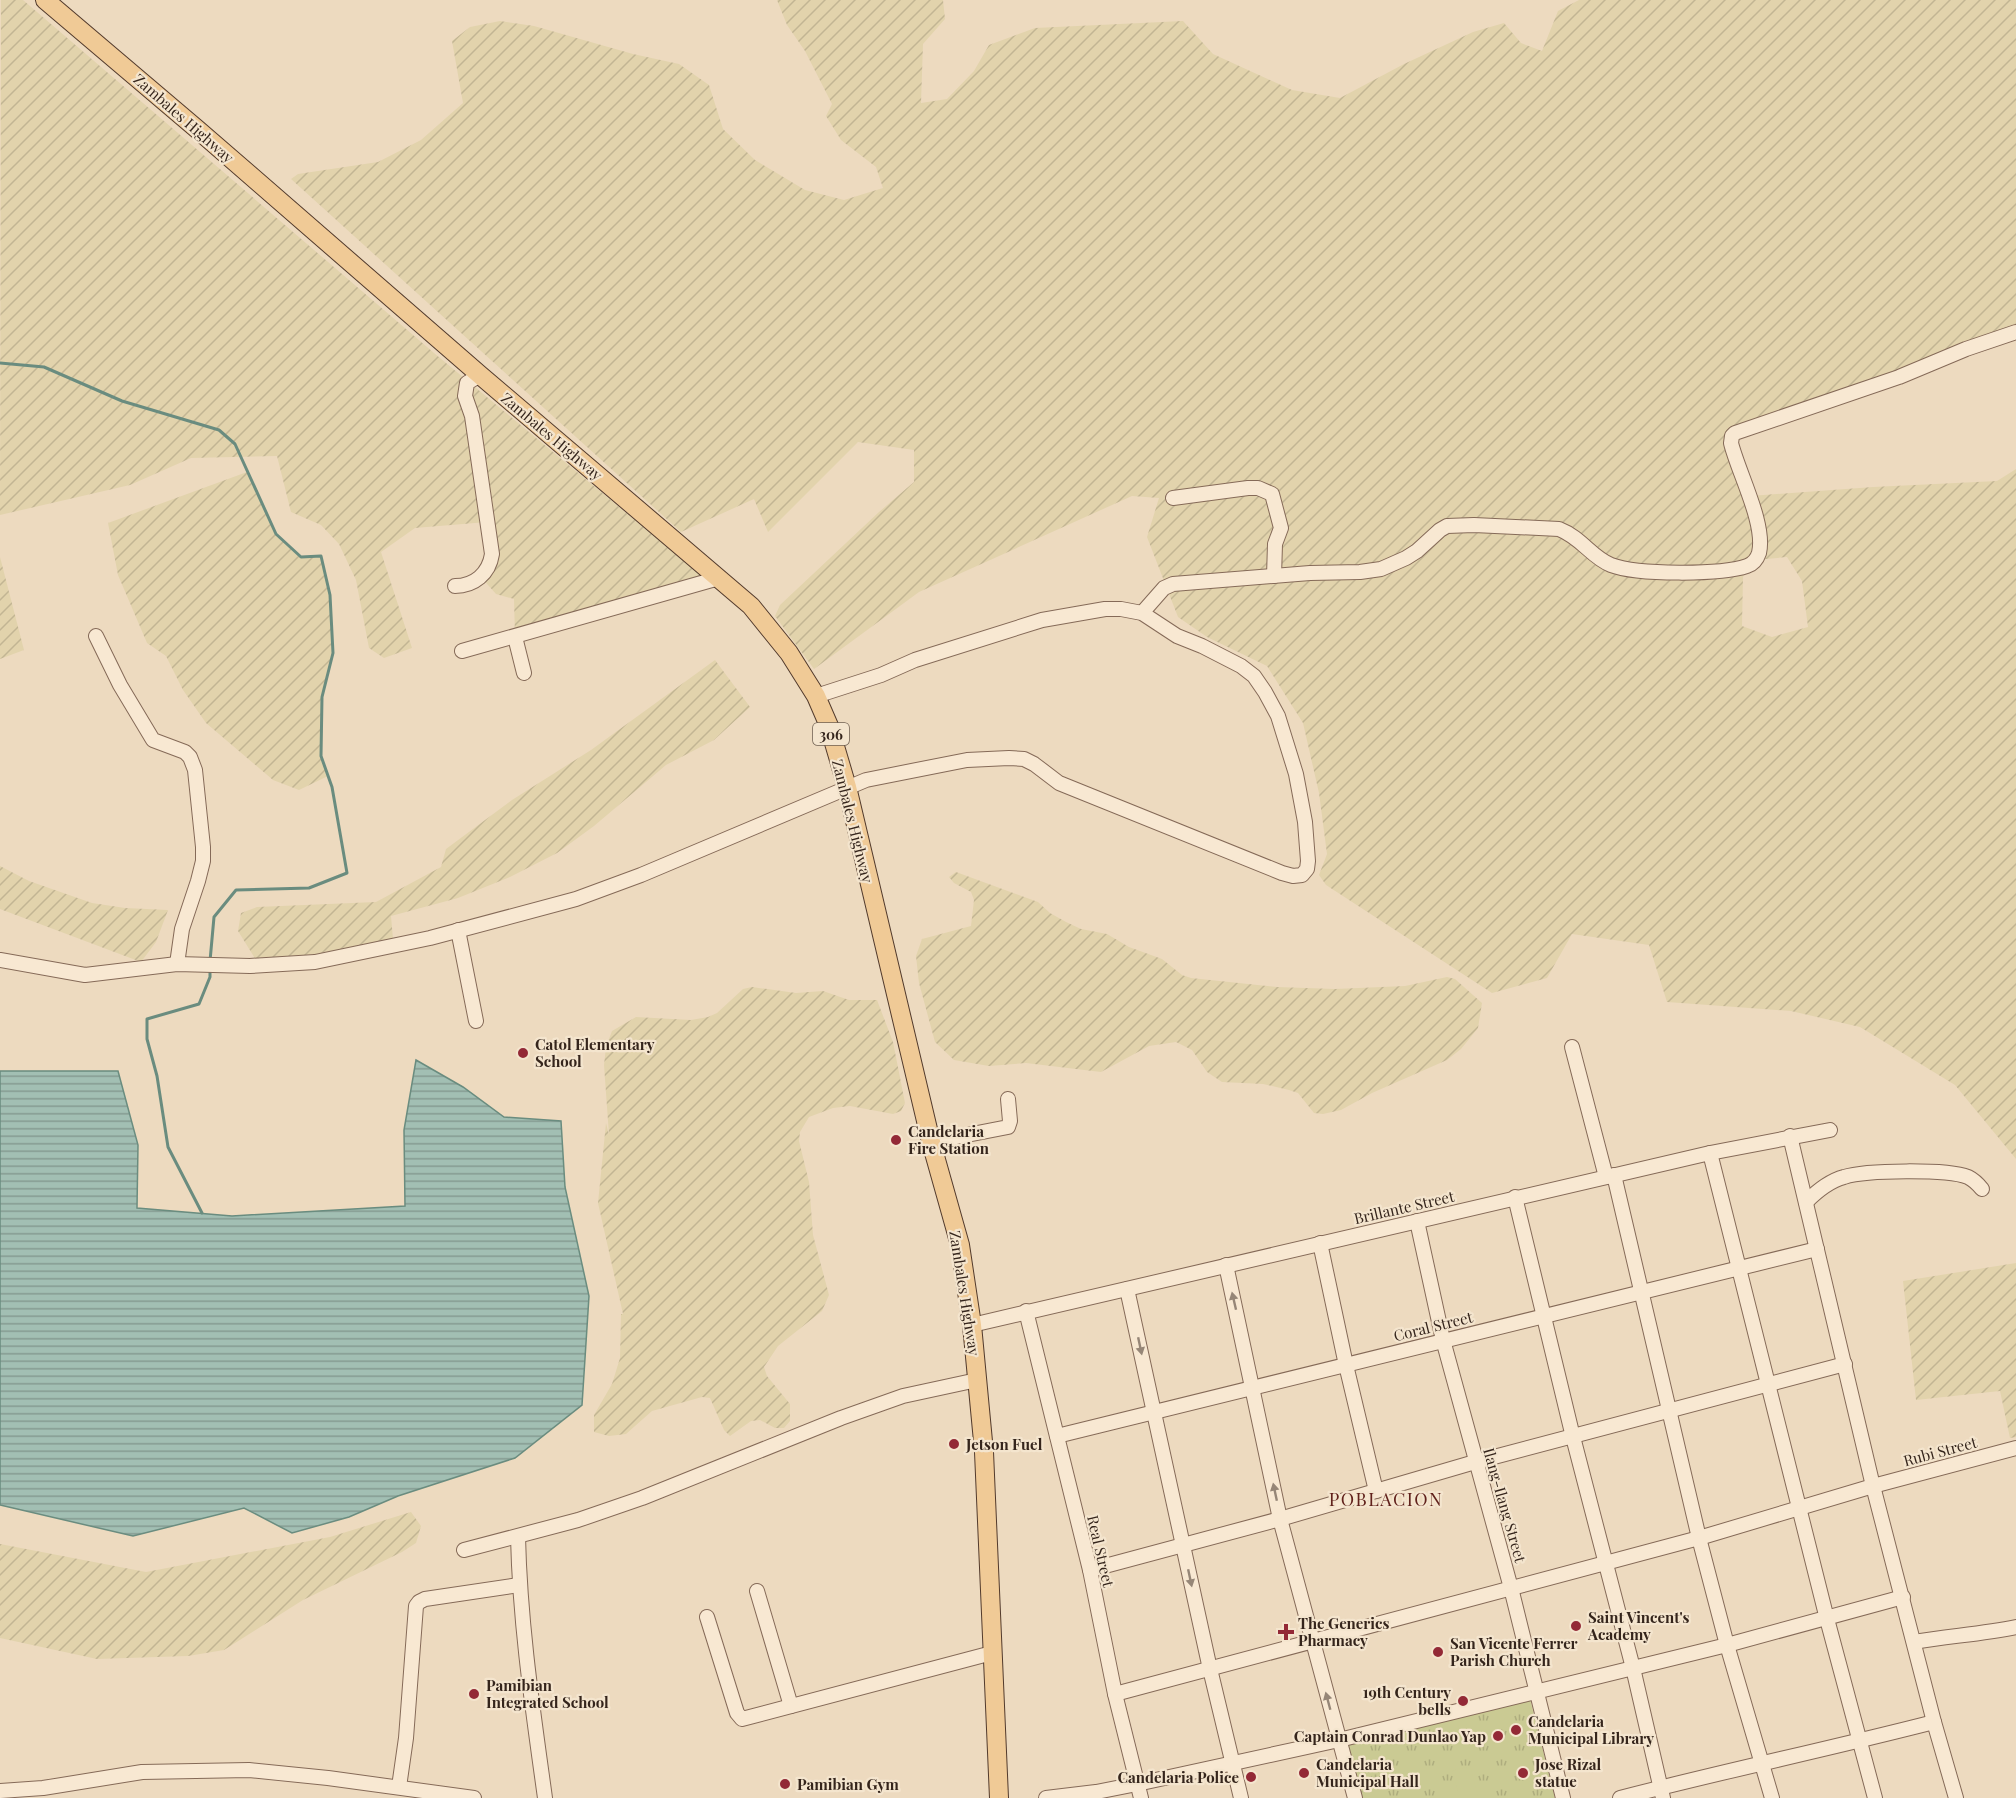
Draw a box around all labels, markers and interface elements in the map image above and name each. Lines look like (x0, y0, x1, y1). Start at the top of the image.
street label: Zambales Highway (130, 69, 239, 167)
street label: Zambales Highway (497, 388, 607, 485)
road number: 306 (813, 723, 849, 745)
street label: Zambales Highway (828, 757, 878, 885)
place label: Catol Elementary School (535, 1034, 655, 1071)
marker: Catol Elementary School (516, 1046, 530, 1060)
place label: Candelaria Fire Station (908, 1121, 990, 1158)
marker: Candelaria Fire Station (889, 1133, 903, 1147)
street label: Brillante Street (1352, 1186, 1457, 1228)
street label: Zambales Highway (945, 1229, 985, 1357)
one-way arrow (1228, 1292, 1238, 1310)
street label: Coral Street (1391, 1306, 1475, 1346)
one-way arrow (1135, 1337, 1145, 1355)
street label: Rubi Street (1901, 1431, 1980, 1470)
place label: Jetson Fuel (965, 1434, 1043, 1454)
marker: Jetson Fuel (947, 1437, 961, 1451)
street label: Ilang-Ilang Street (1479, 1445, 1531, 1565)
one-way arrow (1269, 1483, 1279, 1501)
district label: POBLACION (1329, 1487, 1443, 1511)
street label: Real Street (1083, 1513, 1119, 1590)
one-way arrow (1186, 1568, 1196, 1587)
place label: Saint Vincent's Academy (1587, 1607, 1689, 1644)
place label: The Generics Pharmacy (1298, 1613, 1389, 1650)
marker: Saint Vincent's Academy (1569, 1619, 1583, 1633)
marker: The Generics Pharmacy (1279, 1625, 1293, 1639)
place label: San Vicente Ferrer Parish Church (1450, 1633, 1578, 1670)
marker: San Vicente Ferrer Parish Church (1431, 1645, 1445, 1659)
place label: Pamibian Integrated School (486, 1675, 609, 1712)
place label: 19th Century bells (1363, 1682, 1451, 1719)
marker: Pamibian Integrated School (467, 1687, 481, 1701)
one-way arrow (1323, 1692, 1332, 1710)
marker: 19th Century bells (1456, 1694, 1470, 1708)
place label: Candelaria Municipal Library (1528, 1711, 1654, 1748)
marker: Candelaria Municipal Library (1509, 1723, 1523, 1737)
place label: Captain Conrad Dunlao Yap (1294, 1726, 1486, 1746)
marker: Captain Conrad Dunlao Yap (1491, 1729, 1505, 1743)
place label: Candelaria Municipal Hall (1316, 1754, 1419, 1791)
place label: Jose Rizal statue (1534, 1754, 1602, 1791)
marker: Candelaria Municipal Hall (1297, 1766, 1311, 1780)
marker: Jose Rizal statue (1516, 1766, 1530, 1780)
place label: Candelaria Police (1117, 1767, 1239, 1787)
marker: Candelaria Police (1244, 1770, 1258, 1784)
place label: Pamibian Gym (797, 1774, 899, 1794)
marker: Pamibian Gym (778, 1777, 792, 1791)

